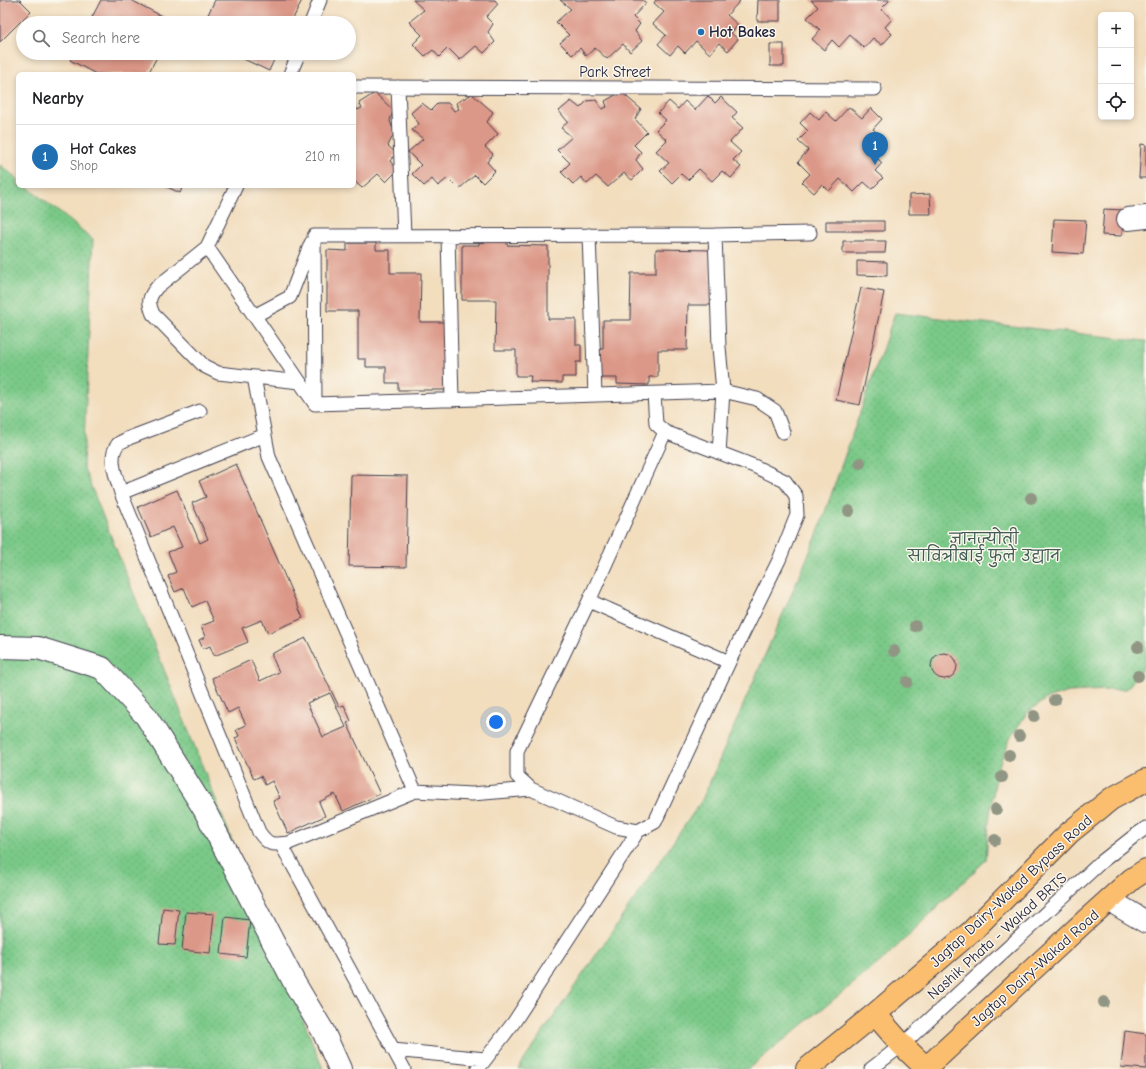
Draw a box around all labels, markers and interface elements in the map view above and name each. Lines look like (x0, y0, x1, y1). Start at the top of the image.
map controls (1098, 12, 1134, 120)
button: + (1098, 12, 1134, 48)
search box (16, 16, 356, 60)
place label: Hot Bakes (709, 23, 775, 41)
icon: search (30, 27, 52, 49)
marker: Hot Bakes (696, 27, 706, 37)
text: Search here (62, 29, 140, 47)
button: − (1098, 48, 1134, 84)
street label: Park Street (579, 63, 651, 81)
button: locate (1098, 84, 1134, 120)
text: Nearby (32, 89, 83, 108)
pin: 1 (862, 132, 888, 165)
text: Hot Cakes (70, 140, 136, 158)
text: 1 (42, 149, 48, 164)
text: 210 m (305, 149, 340, 164)
text: Shop (70, 158, 98, 173)
park label: ज्ञानज्योती सावित्रीबाई फुले उद्यान (907, 527, 1062, 568)
your location (486, 712, 506, 732)
street label: Jagtap Dairy-Wakad Bypass Road (926, 811, 1096, 971)
street label: Nashik Phata - Wakad BRTS (924, 869, 1070, 1003)
street label: Jagtap Dairy-Wakad Road (967, 906, 1103, 1030)

